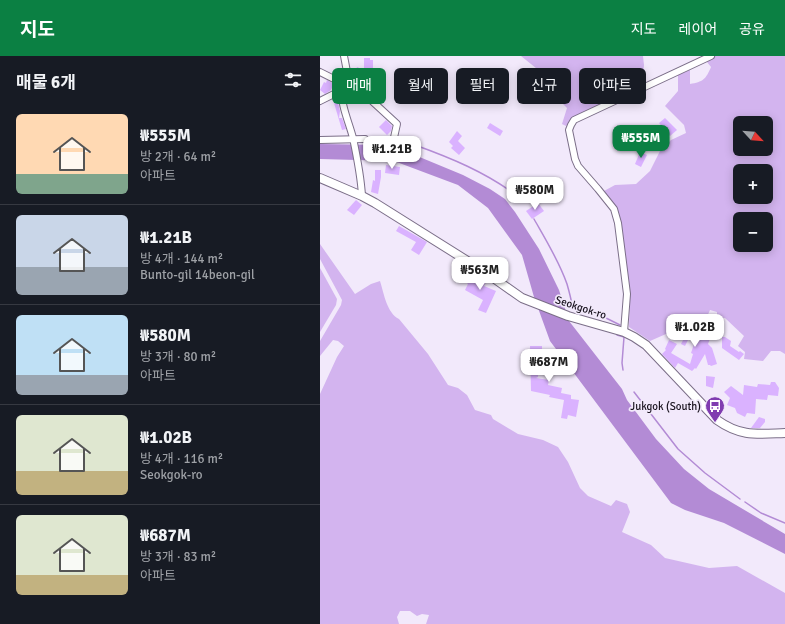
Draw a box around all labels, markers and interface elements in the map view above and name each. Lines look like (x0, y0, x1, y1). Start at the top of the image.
text: 지도 (20, 18, 55, 42)
text: 지도 (631, 21, 657, 38)
text: 레이어 (679, 21, 717, 38)
text: 공유 (739, 21, 765, 38)
chip: 매매 (332, 68, 386, 104)
chip: 월세 (394, 68, 448, 104)
chip: 필터 (456, 68, 509, 104)
chip: 신규 (517, 68, 571, 104)
chip: 아파트 (579, 68, 646, 104)
icon: filters (282, 69, 304, 91)
text: 매물 6개 (16, 72, 76, 93)
north arrow (733, 116, 773, 156)
map controls (733, 116, 773, 252)
text: ₩555M (140, 125, 191, 146)
pin: ₩555M (613, 125, 669, 159)
icon: home (48, 130, 96, 178)
text: ₩555M (622, 130, 660, 146)
pin: ₩1.21B (359, 136, 425, 170)
text: ₩1.21B (372, 141, 412, 157)
text: 방 2개 · 64 m² (140, 149, 216, 165)
button: + (733, 164, 773, 204)
text: 아파트 (140, 168, 176, 184)
pin: ₩580M (507, 177, 563, 211)
text: ₩580M (516, 182, 554, 198)
button: − (733, 212, 773, 252)
text: ₩1.21B (140, 227, 192, 248)
icon: home (48, 231, 96, 279)
text: 방 4개 · 144 m² (140, 251, 223, 267)
pin: ₩563M (452, 257, 508, 291)
text: ₩563M (461, 262, 499, 278)
text: Bunto-gil 14beon-gil (140, 267, 255, 283)
street label: Seokgok-ro (554, 293, 608, 322)
pin: ₩1.02B (662, 314, 728, 348)
text: ₩1.02B (675, 319, 715, 335)
text: ₩580M (140, 325, 191, 346)
icon: home (48, 331, 96, 379)
text: 방 3개 · 80 m² (140, 349, 216, 365)
pin: ₩687M (521, 349, 577, 383)
text: ₩687M (530, 354, 568, 370)
text: 아파트 (140, 368, 176, 384)
bus stop icon: Jukgok (South) (704, 395, 726, 423)
place label: Jukgok (South) (630, 400, 701, 413)
text: ₩1.02B (140, 427, 192, 448)
icon: home (48, 431, 96, 479)
text: 방 4개 · 116 m² (140, 451, 223, 467)
text: Seokgok-ro (140, 467, 203, 483)
text: ₩687M (140, 525, 191, 546)
icon: home (48, 531, 96, 579)
text: 방 3개 · 83 m² (140, 549, 216, 565)
text: 아파트 (140, 568, 176, 584)

